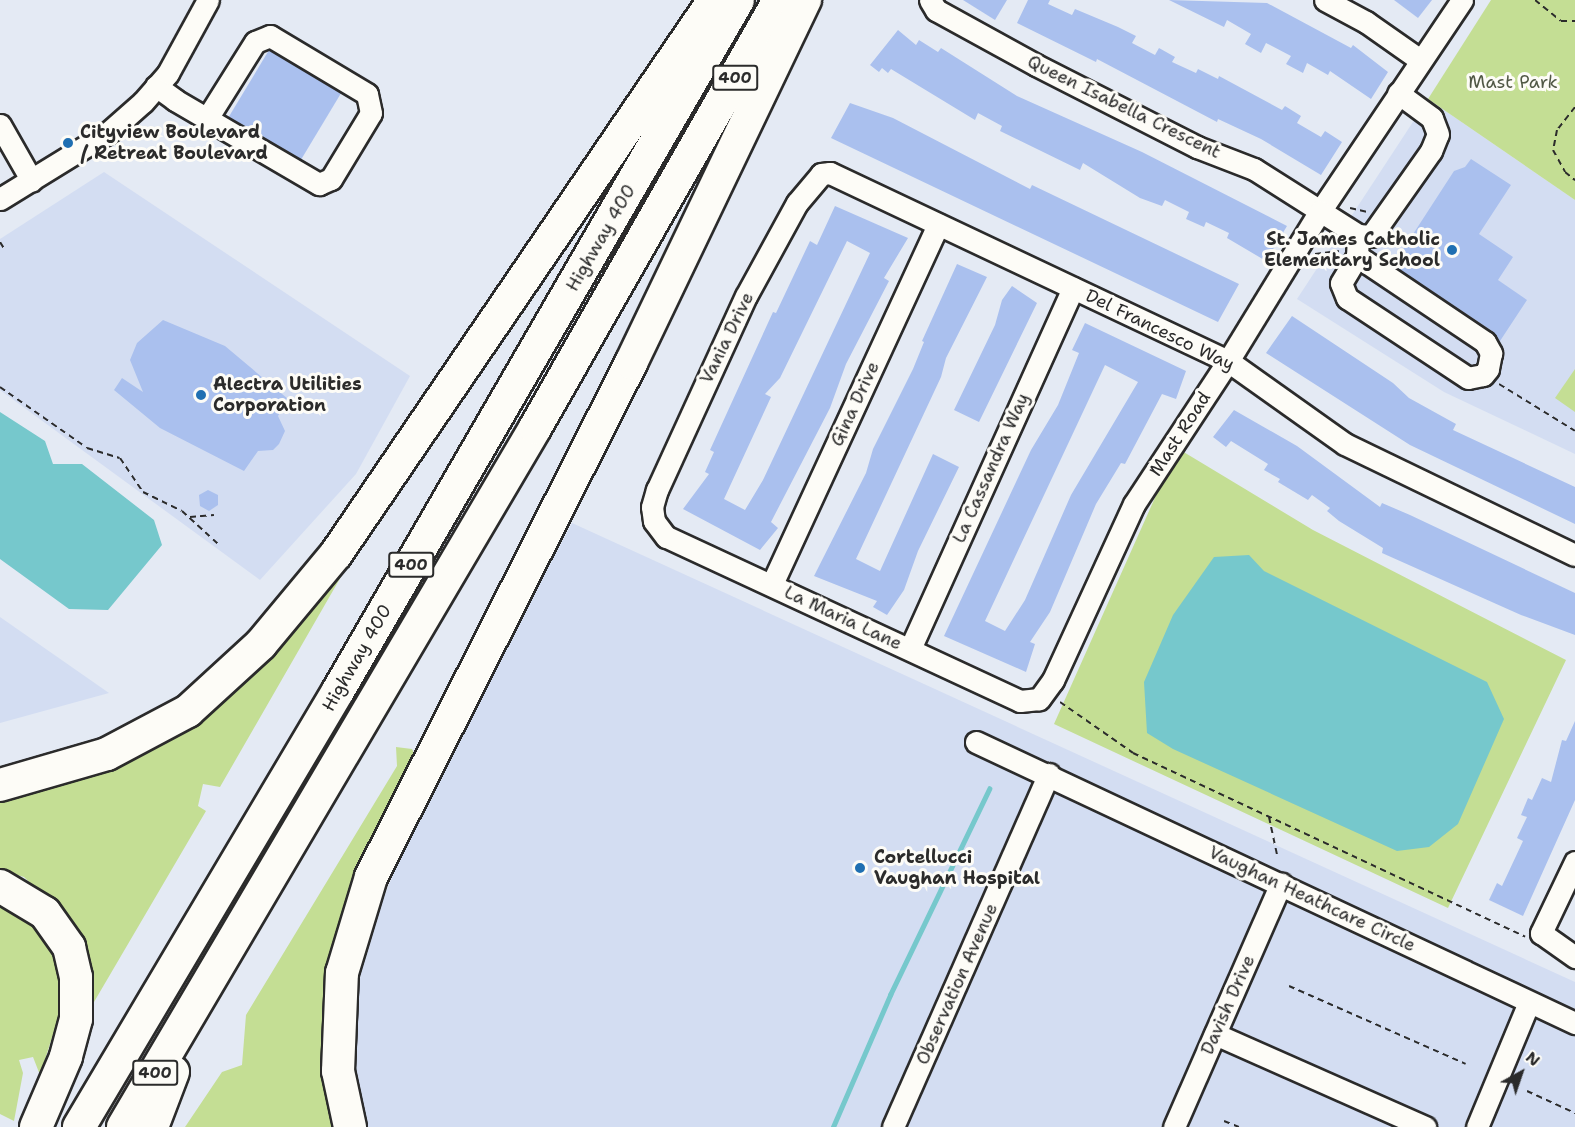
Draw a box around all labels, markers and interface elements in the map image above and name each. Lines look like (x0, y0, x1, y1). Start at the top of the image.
street label: Queen Isabella Crescent (1024, 51, 1224, 163)
road number: 400 (711, 65, 759, 91)
park label: Mast Park (1468, 71, 1558, 93)
place label: Cityview Boulevard / Retreat Boulevard (80, 122, 268, 164)
marker: Cityview Boulevard / Retreat Boulevard (61, 136, 75, 150)
street label: Highway 400 (562, 181, 640, 295)
place label: St. James Catholic Elementary School (1264, 229, 1440, 272)
marker: St. James Catholic Elementary School (1445, 243, 1459, 257)
street label: Del Francesco Way (1082, 285, 1238, 375)
street label: Vania Drive (696, 289, 758, 387)
street label: Gina Drive (826, 358, 884, 450)
place label: Alectra Utilities Corporation (213, 374, 362, 416)
marker: Alectra Utilities Corporation (194, 388, 208, 402)
street label: Mast Road (1145, 388, 1215, 480)
street label: La Cassandra Way (948, 390, 1034, 546)
road number: 400 (387, 552, 435, 578)
street label: La Maria Lane (781, 581, 905, 655)
street label: Highway 400 (318, 601, 396, 715)
street label: Vaughan Heathcare Circle (1205, 842, 1419, 956)
place label: Cortellucci Vaughan Hospital (874, 847, 1040, 890)
marker: Cortellucci Vaughan Hospital (851, 859, 869, 877)
street label: Observation Avenue (912, 900, 1002, 1068)
street label: Davish Drive (1196, 952, 1260, 1058)
north arrow (1491, 1043, 1551, 1103)
text: N (1521, 1047, 1545, 1071)
road number: 400 (131, 1060, 179, 1086)

